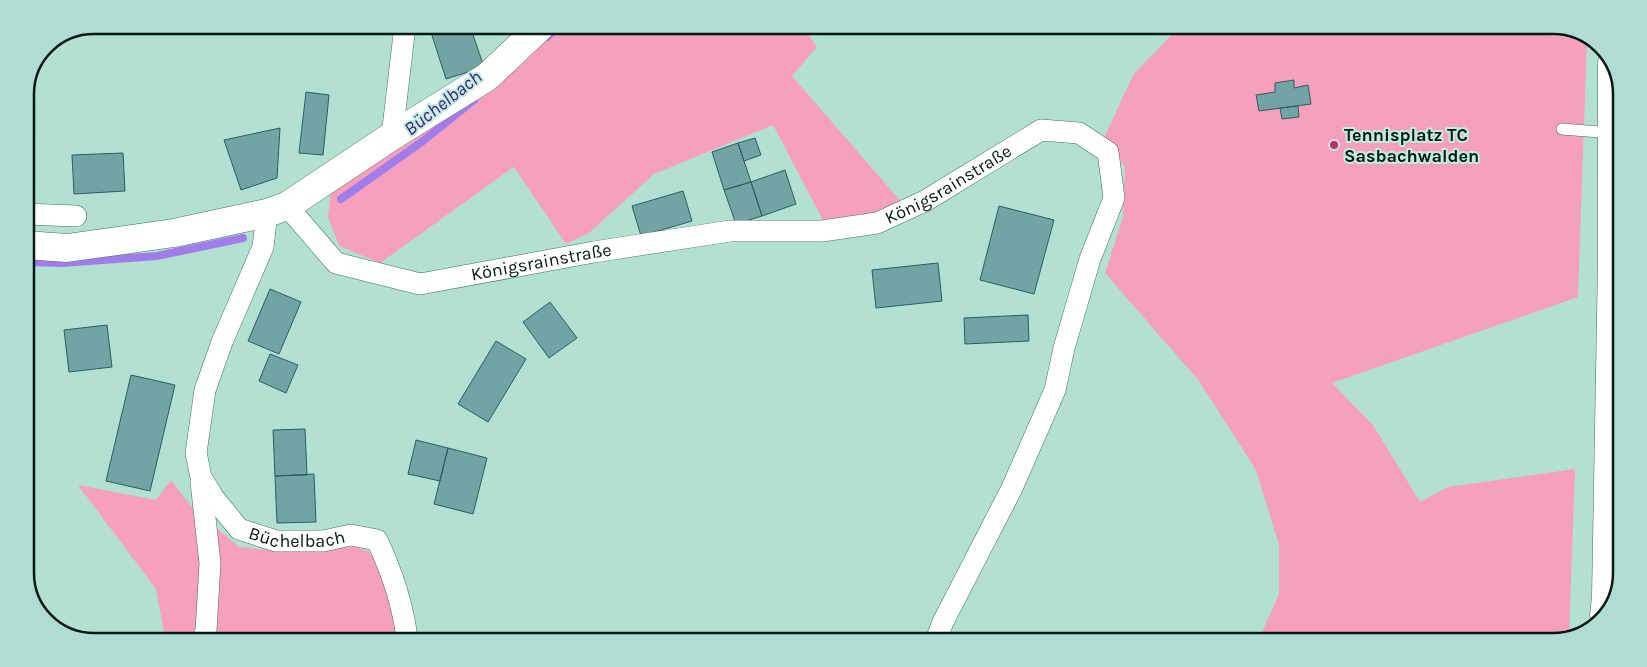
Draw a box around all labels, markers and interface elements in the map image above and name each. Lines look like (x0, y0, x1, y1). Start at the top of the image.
water label: Büchelbach (400, 66, 486, 140)
place label: Tennisplatz TC Sasbachwalden (1344, 124, 1479, 167)
marker: Tennisplatz TC Sasbachwalden (1328, 139, 1340, 151)
street label: Königsrainstraße (881, 140, 1016, 229)
street label: Königsrainstraße (469, 238, 613, 285)
street label: Büchelbach (246, 522, 347, 553)

